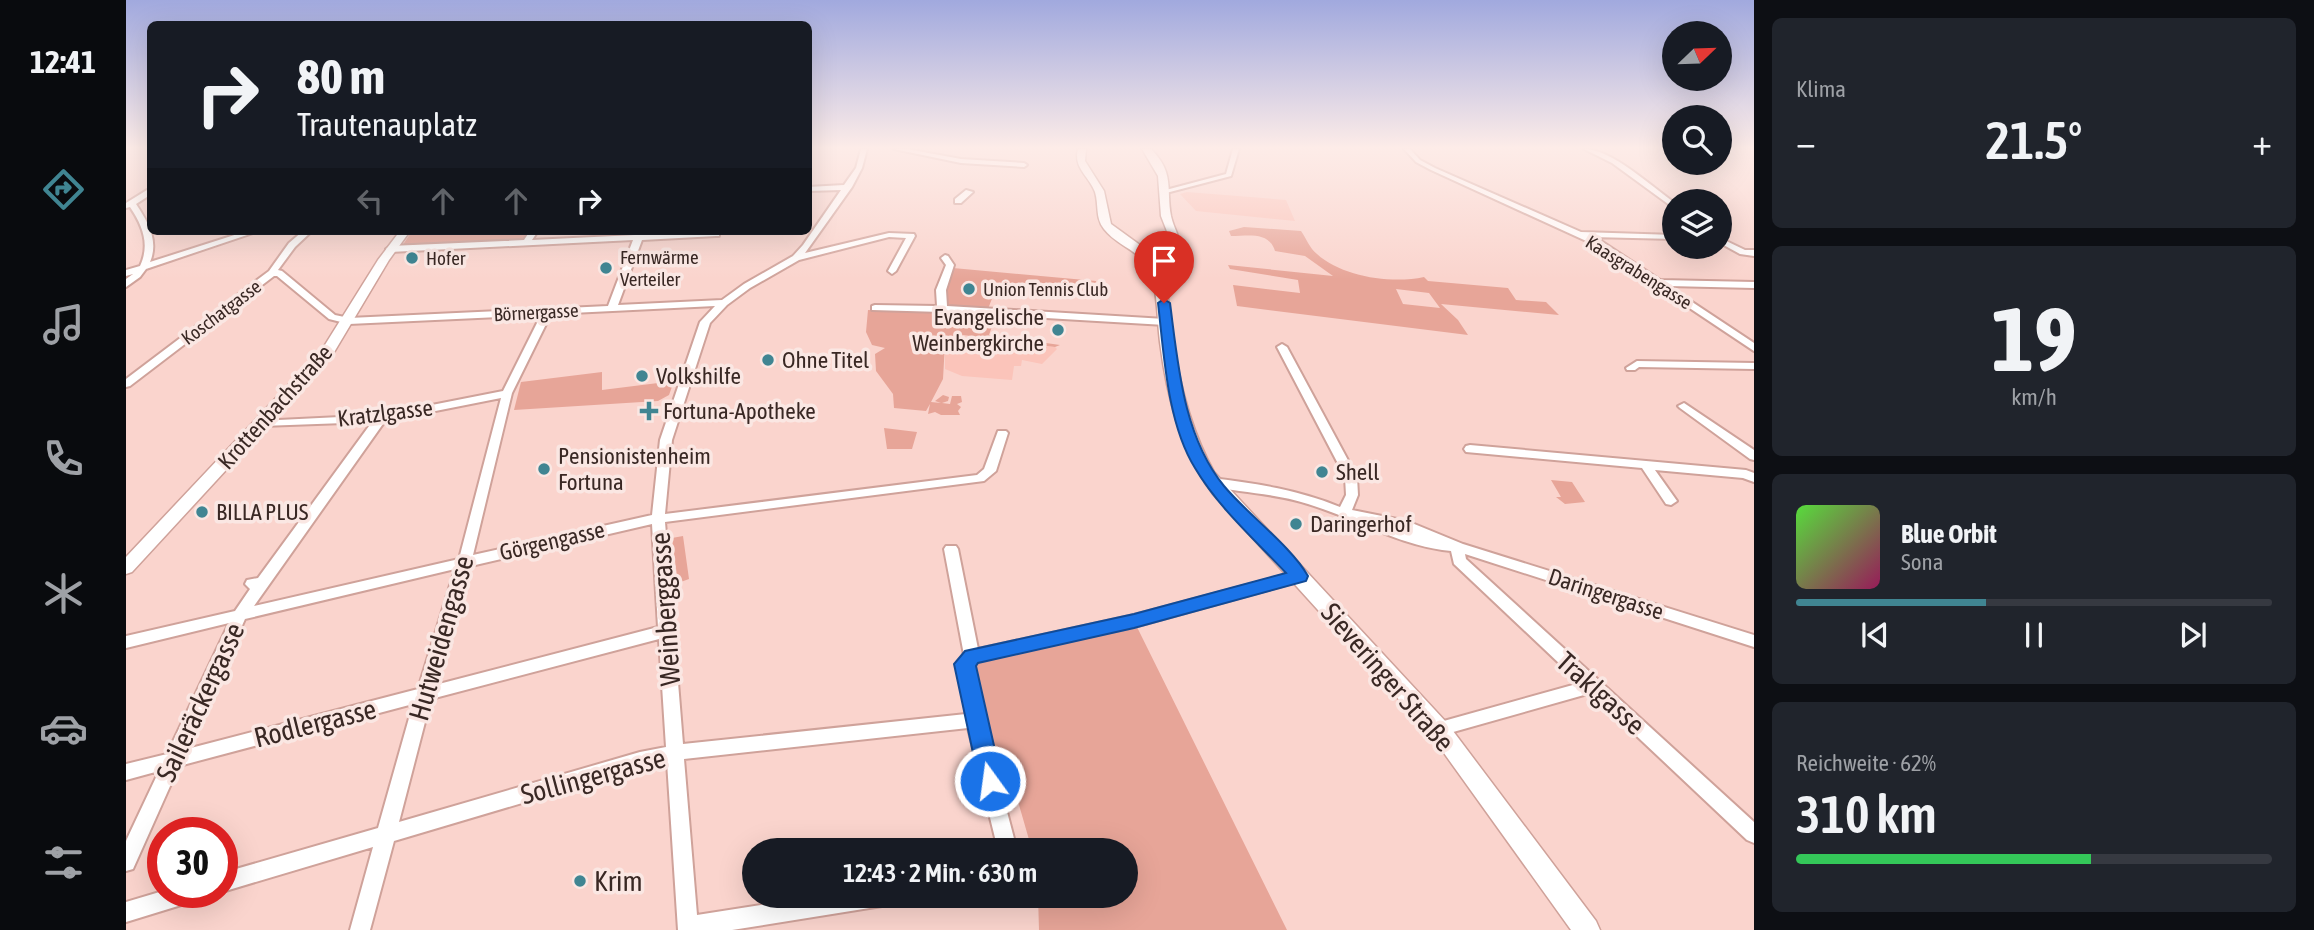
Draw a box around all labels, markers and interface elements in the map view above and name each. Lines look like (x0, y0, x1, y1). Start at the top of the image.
north arrow (1662, 21, 1732, 91)
map controls (1662, 21, 1732, 259)
text: 12:41 (30, 43, 96, 80)
text: 80 m (297, 48, 385, 104)
icon: right (182, 49, 273, 140)
text: Klima (1796, 76, 1846, 102)
button: search (1662, 105, 1732, 175)
text: Trautenauplatz (297, 106, 477, 143)
text: 21.5° (1986, 110, 2082, 170)
text: − (1796, 120, 1816, 163)
text: + (2252, 120, 2272, 163)
icon: directions (39, 165, 88, 214)
icon: left (351, 182, 389, 220)
icon: ahead (424, 182, 462, 220)
icon: ahead (497, 182, 535, 220)
icon: right (570, 182, 608, 220)
button: layers (1662, 189, 1732, 259)
pin (1134, 231, 1194, 303)
street label: Kaasgrabengasse (1582, 231, 1696, 313)
icon: arrive (1145, 242, 1183, 280)
place label: Fernwärme Verteiler (620, 246, 699, 290)
place label: Hofer (426, 247, 466, 269)
marker: Hofer (404, 250, 420, 266)
marker: Fernwärme Verteiler (598, 260, 614, 276)
street label: Koschatgasse (177, 275, 265, 349)
place label: Union Tennis Club (983, 278, 1108, 300)
marker: Union Tennis Club (961, 281, 977, 297)
text: 19 (1991, 286, 2077, 390)
street label: Börnergasse (493, 299, 579, 325)
icon: music (39, 300, 88, 349)
place label: Evangelische Weinbergkirche (912, 304, 1044, 356)
marker: Evangelische Weinbergkirche (1050, 322, 1066, 338)
street label: Krottenbachstraße (213, 340, 337, 474)
place label: Ohne Titel (782, 347, 869, 373)
marker: Ohne Titel (760, 352, 776, 368)
place label: Volkshilfe (656, 363, 741, 389)
marker: Volkshilfe (634, 368, 650, 384)
text: km/h (2011, 384, 2057, 410)
street label: Kratzlgasse (336, 394, 434, 432)
place label: Fortuna-Apotheke (663, 398, 816, 424)
marker: Fortuna-Apotheke (641, 403, 657, 419)
icon: phone (39, 434, 88, 483)
place label: Pensionistenheim Fortuna (558, 443, 711, 495)
place label: Shell (1336, 459, 1379, 485)
marker: Pensionistenheim Fortuna (536, 461, 552, 477)
marker: Shell (1314, 464, 1330, 480)
place label: BILLA PLUS (216, 499, 309, 525)
marker: BILLA PLUS (194, 504, 210, 520)
place label: Daringerhof (1310, 511, 1412, 537)
street label: Görgengasse (497, 516, 607, 566)
marker: Daringerhof (1288, 516, 1304, 532)
text: Blue Orbit (1901, 519, 1997, 549)
street label: Weinberggasse (644, 531, 686, 687)
text: Sona (1901, 549, 1943, 575)
street label: Hutweidengasse (402, 552, 480, 724)
street label: Daringergasse (1545, 563, 1667, 625)
icon: climate (39, 569, 88, 618)
street label: Sieveringer Straße (1315, 596, 1461, 758)
icon: previous (1856, 616, 1894, 654)
icon: pause (2015, 616, 2053, 654)
icon: next (2174, 616, 2212, 654)
street label: Saileräckergasse (149, 618, 251, 786)
street label: Traklgasse (1550, 645, 1652, 741)
street label: Rodlergasse (251, 692, 379, 754)
icon: car (39, 704, 88, 753)
street label: Sollingergasse (517, 741, 669, 811)
position arrow (953, 744, 1027, 818)
text: Reichweite · 62% (1796, 750, 1936, 776)
text: 310 km (1796, 784, 1937, 844)
speed limit sign: 30 (147, 817, 238, 908)
icon: filters (39, 838, 88, 887)
text: 12:43 · 2 Min. · 630 m (843, 858, 1037, 888)
place label: Krim (594, 865, 643, 897)
marker: Krim (572, 873, 588, 889)

